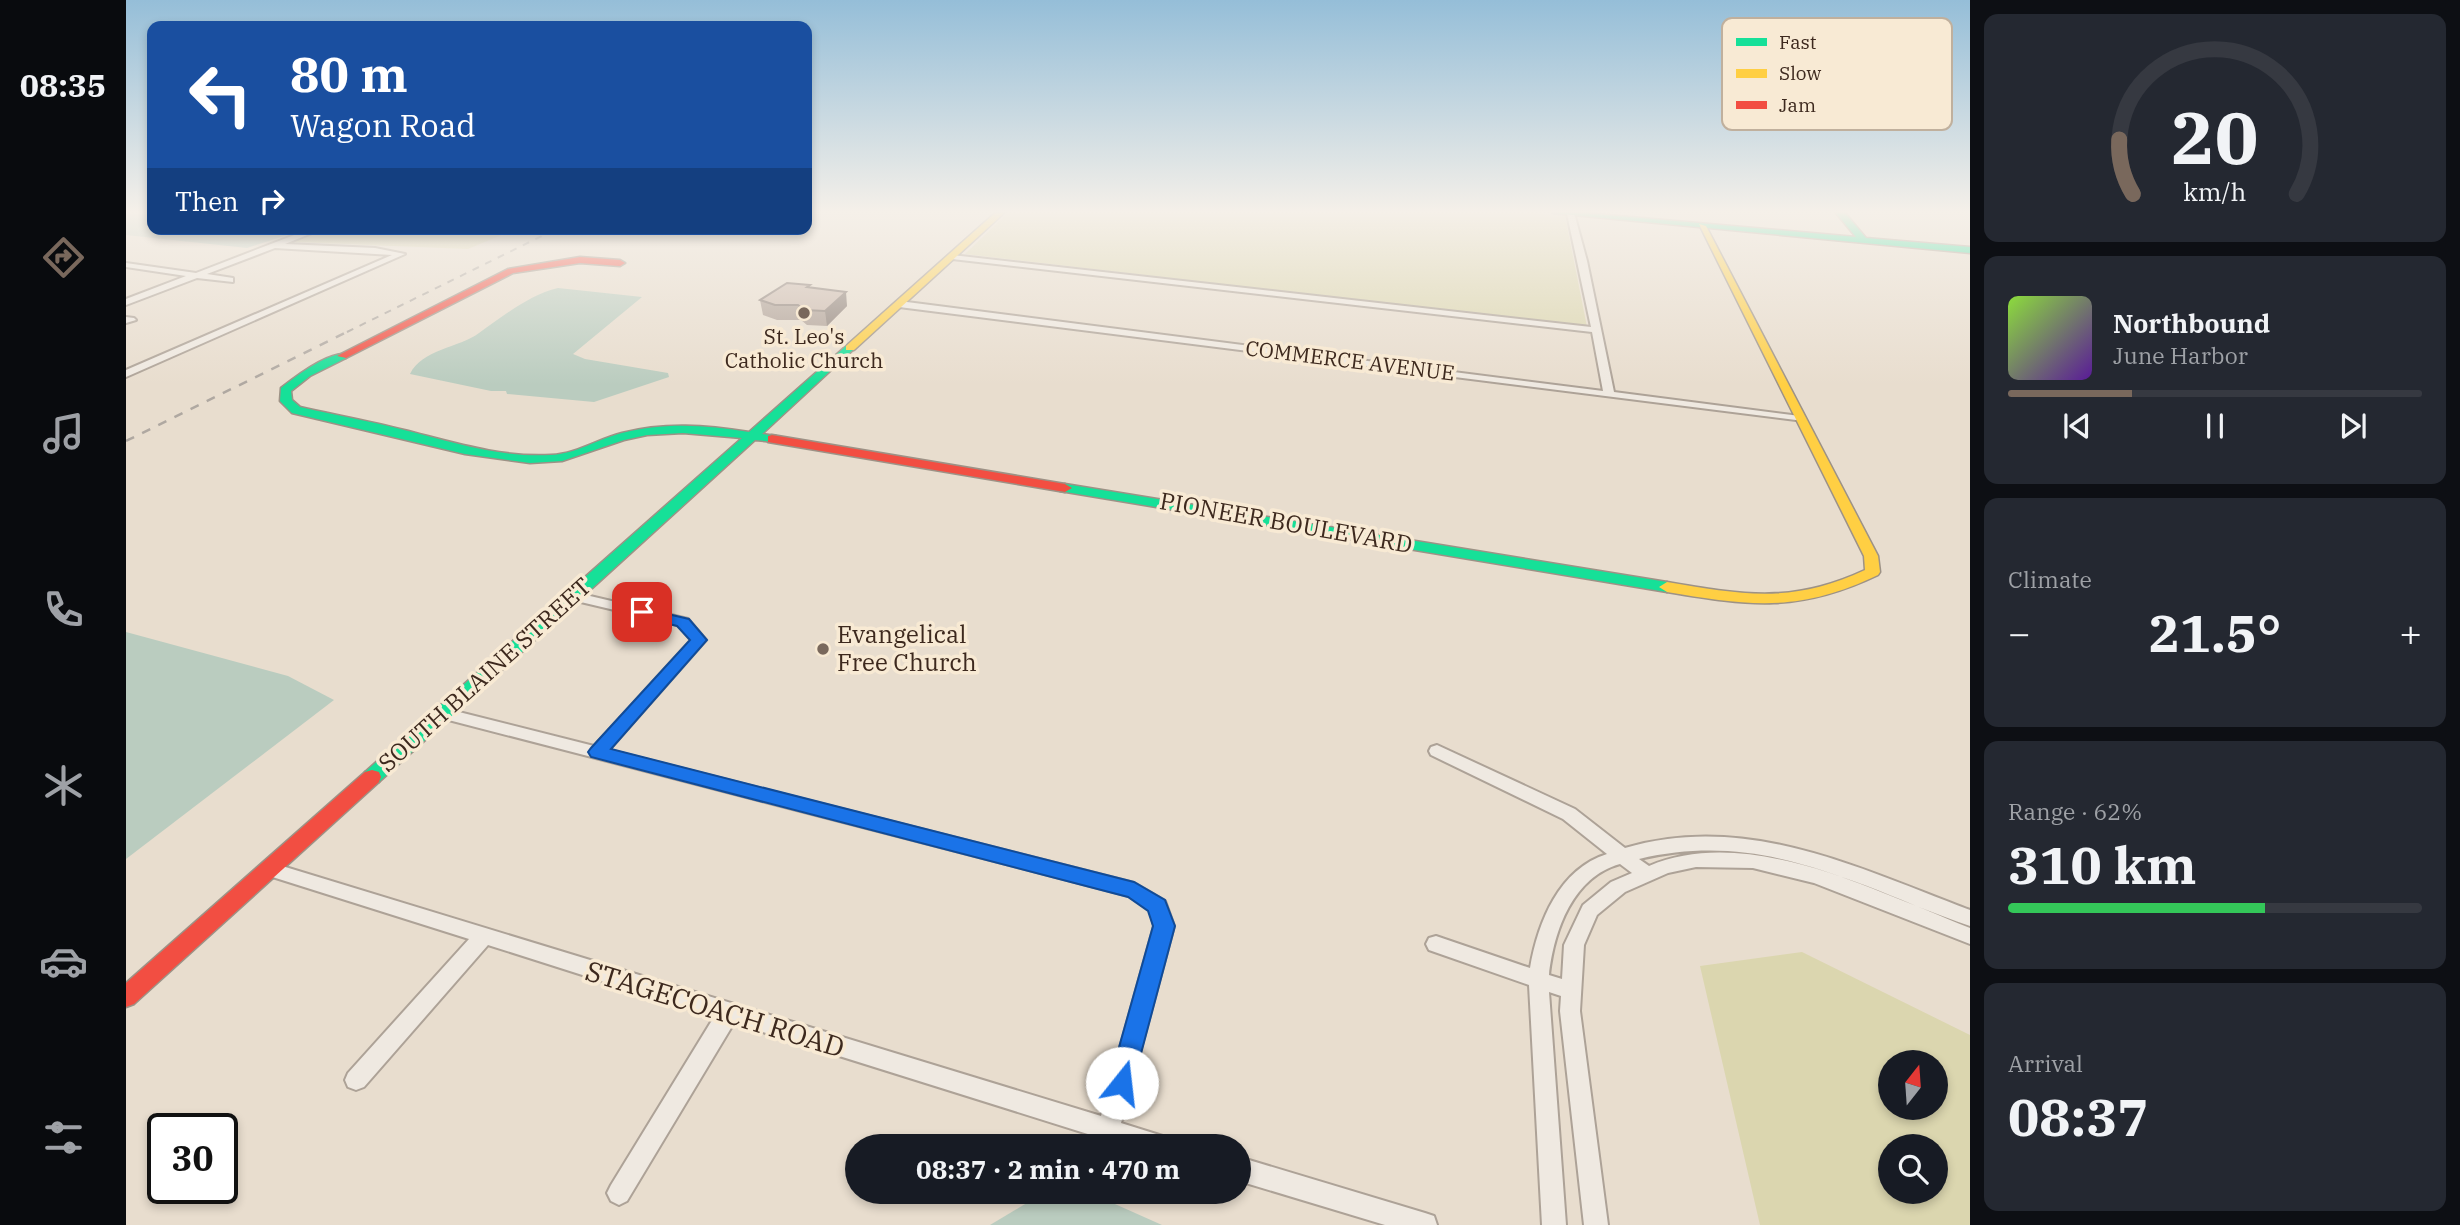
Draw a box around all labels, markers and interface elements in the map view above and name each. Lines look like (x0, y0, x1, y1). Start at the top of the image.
legend (1722, 18, 1952, 130)
text: Fast (1779, 30, 1817, 54)
text: 80 m (290, 42, 408, 105)
icon: left (175, 49, 266, 140)
text: Slow (1779, 61, 1821, 85)
text: 08:35 (20, 64, 106, 106)
text: 20 (2171, 89, 2259, 184)
text: Jam (1779, 93, 1816, 117)
text: Wagon Road (290, 104, 476, 146)
text: km/h (2183, 175, 2247, 208)
icon: right (253, 182, 291, 220)
text: Then (175, 184, 239, 218)
icon: directions (39, 233, 88, 282)
marker: St. Leo's Catholic Church (796, 305, 812, 321)
text: Northbound (2113, 306, 2270, 340)
place label: St. Leo's Catholic Church (725, 322, 883, 374)
street label: COMMERCE AVENUE (1244, 333, 1456, 387)
text: June Harbor (2113, 340, 2248, 370)
icon: previous (2058, 407, 2096, 445)
icon: pause (2196, 407, 2234, 445)
icon: next (2334, 407, 2372, 445)
icon: music (39, 409, 88, 458)
street label: PIONEER BOULEVARD (1157, 484, 1415, 560)
text: Climate (2008, 564, 2092, 594)
street label: SOUTH BLAINE STREET (371, 570, 598, 778)
pin (612, 582, 672, 642)
icon: phone (39, 585, 88, 634)
icon: arrive (623, 593, 661, 631)
text: 21.5° (2149, 599, 2281, 666)
text: − (2008, 608, 2031, 657)
text: + (2399, 608, 2422, 657)
place label: Evangelical Free Church (837, 618, 977, 678)
marker: Evangelical Free Church (815, 641, 831, 657)
icon: climate (39, 761, 88, 810)
text: Range · 62% (2008, 796, 2142, 826)
text: 310 km (2008, 831, 2197, 898)
icon: car (39, 937, 88, 986)
street label: STAGECOACH ROAD (581, 952, 849, 1065)
position arrow (1085, 1046, 1159, 1120)
text: Arrival (2008, 1048, 2083, 1078)
north arrow (1878, 1050, 1948, 1120)
map controls (1878, 1050, 1948, 1204)
text: 08:37 (2008, 1083, 2149, 1150)
icon: filters (39, 1113, 88, 1162)
speed limit sign: 30 (147, 1113, 238, 1204)
button: search (1878, 1134, 1948, 1204)
text: 08:37 · 2 min · 470 m (916, 1152, 1180, 1186)

